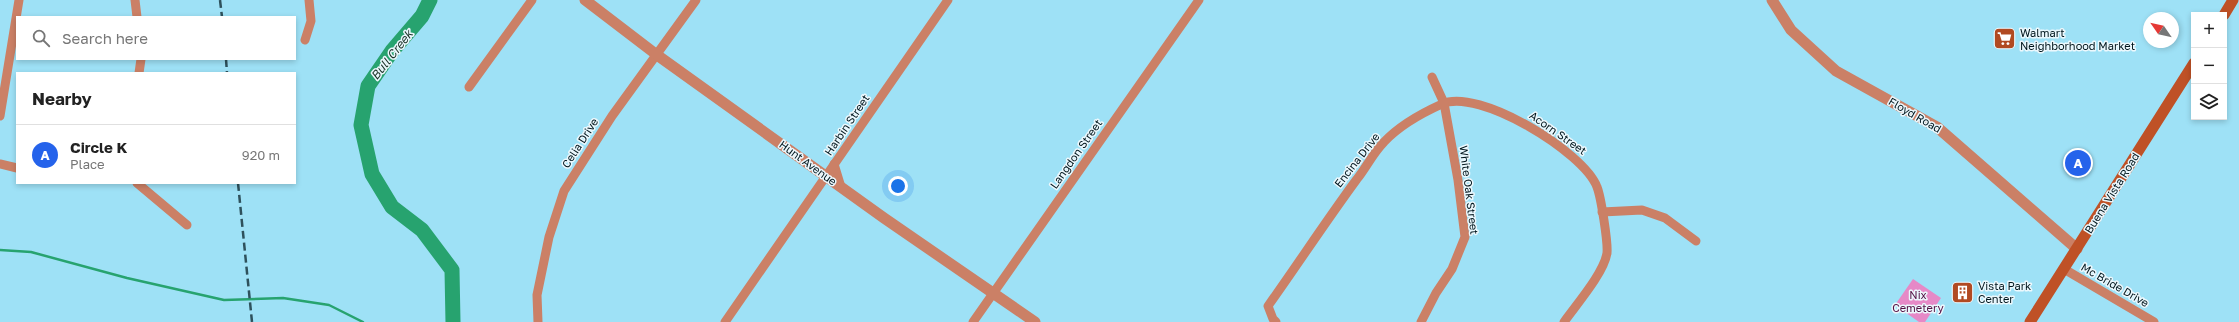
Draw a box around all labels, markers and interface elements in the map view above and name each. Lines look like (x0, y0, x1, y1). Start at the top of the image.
north arrow (2143, 12, 2179, 48)
map controls (2191, 12, 2227, 120)
button: + (2191, 12, 2227, 48)
search box (16, 16, 296, 60)
water label: Bull Creek (367, 26, 417, 83)
supermarket icon: Walmart Neighborhood Market (1992, 26, 2018, 52)
place label: Walmart Neighborhood Market (2020, 26, 2135, 52)
icon: search (30, 27, 52, 49)
text: Search here (62, 29, 148, 47)
button: − (2191, 48, 2227, 84)
button: layers (2191, 84, 2227, 120)
text: Nearby (32, 88, 92, 109)
street label: Harbin Street (821, 92, 872, 158)
street label: Floyd Road (1887, 94, 1944, 135)
street label: Acorn Street (1527, 108, 1589, 157)
street label: Celia Drive (559, 115, 600, 170)
street label: Langdon Street (1047, 117, 1104, 191)
street label: Encina Drive (1331, 130, 1382, 189)
street label: Hunt Avenue (777, 137, 839, 188)
text: Circle K (70, 138, 127, 156)
street label: White Oak Street (1458, 145, 1481, 235)
text: A (40, 147, 50, 163)
text: 920 m (242, 147, 280, 163)
pin: A (2065, 148, 2091, 178)
street label: Buena Vista Road (2082, 150, 2142, 235)
text: Place (70, 156, 105, 172)
your location (888, 176, 908, 196)
street label: Mc Bride Drive (2079, 260, 2151, 309)
building icon: Vista Park Center (1950, 279, 1976, 305)
place label: Vista Park Center (1978, 279, 2031, 305)
park label: Nix Cemetery (1892, 288, 1944, 314)

